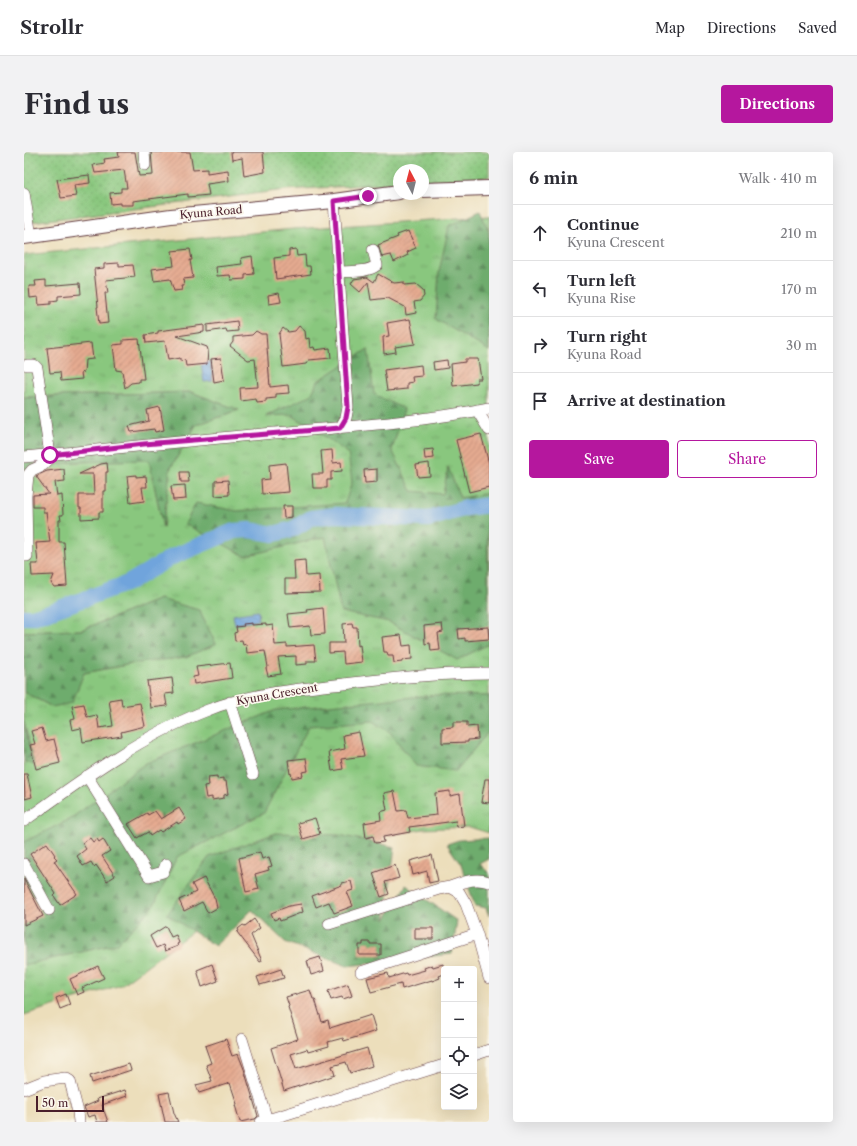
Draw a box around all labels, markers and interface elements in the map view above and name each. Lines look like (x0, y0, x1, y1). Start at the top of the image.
text: Strollr (20, 16, 84, 39)
text: Map (655, 19, 685, 37)
text: Directions (707, 19, 776, 37)
text: Saved (798, 19, 837, 37)
button: Directions (721, 85, 833, 123)
text: Find us (24, 87, 129, 121)
north arrow (393, 164, 429, 200)
text: 6 min (529, 168, 578, 188)
text: Walk · 410 m (739, 170, 817, 186)
route end (359, 187, 377, 205)
street label: Kyuna Road (179, 202, 243, 222)
text: Continue (567, 215, 639, 234)
icon: ahead (529, 222, 551, 244)
text: 210 m (780, 225, 817, 241)
text: Kyuna Crescent (567, 234, 665, 250)
text: Turn left (567, 271, 636, 290)
icon: left (529, 278, 551, 300)
text: 170 m (781, 281, 817, 297)
text: Kyuna Rise (567, 290, 636, 306)
text: Turn right (567, 327, 647, 346)
icon: right (529, 334, 551, 356)
text: 30 m (786, 337, 817, 353)
text: Kyuna Road (567, 346, 642, 362)
icon: arrive (529, 390, 551, 412)
text: Arrive at destination (567, 391, 726, 410)
button: Save (529, 440, 669, 478)
button: Share (677, 440, 817, 478)
route start (41, 446, 59, 464)
street label: Kyuna Crescent (235, 680, 319, 708)
map controls (441, 966, 477, 1110)
button: + (441, 966, 477, 1002)
button: − (441, 1002, 477, 1038)
button: locate (441, 1038, 477, 1074)
button: layers (441, 1074, 477, 1110)
scale bar (36, 1094, 104, 1113)
text: 50 m (42, 1096, 68, 1110)

